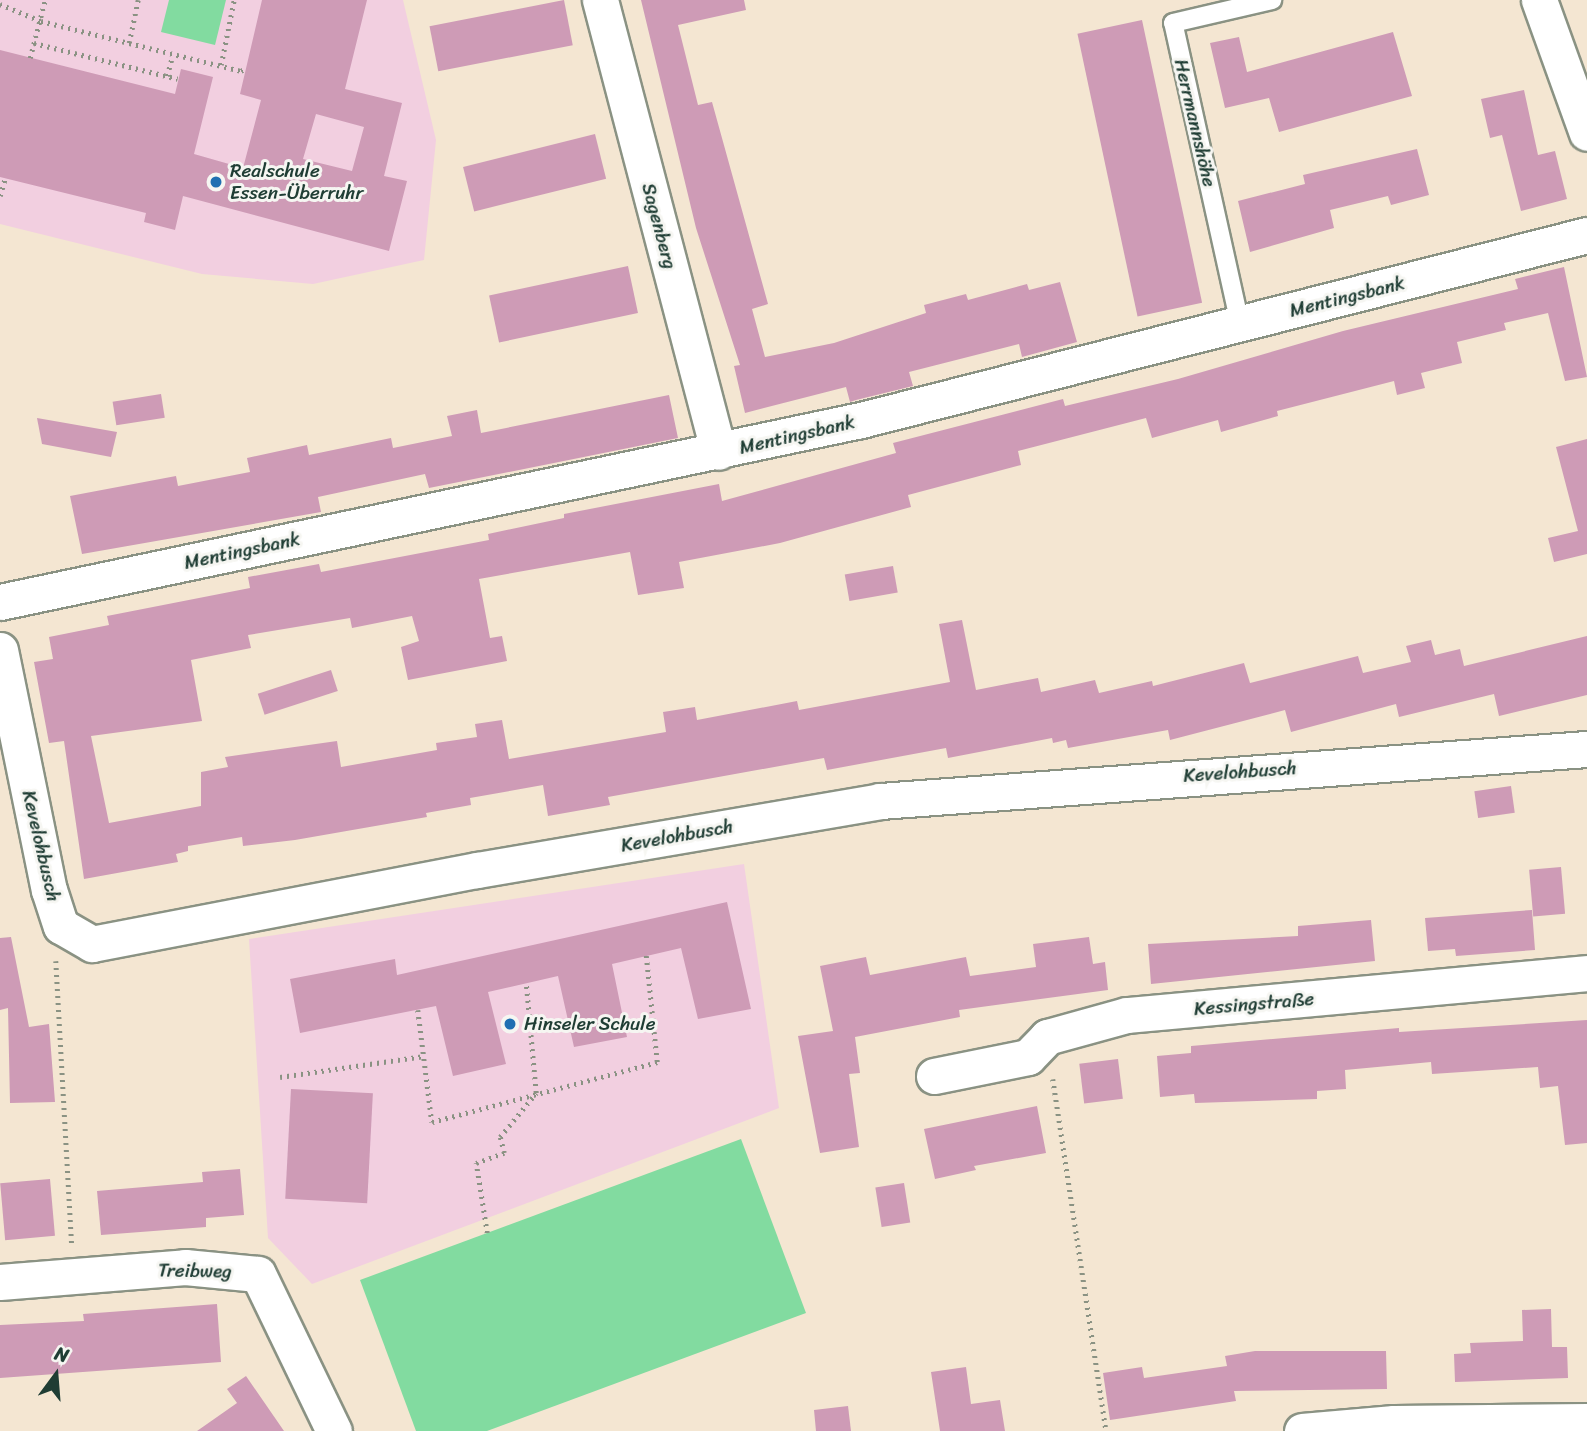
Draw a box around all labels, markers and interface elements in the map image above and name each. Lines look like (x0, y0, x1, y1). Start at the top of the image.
street label: Herrmannshöhe (1169, 57, 1221, 189)
place label: Realschule Essen-Überruhr (230, 160, 363, 204)
marker: Realschule Essen-Überruhr (208, 174, 224, 190)
street label: Sagenberg (637, 181, 681, 271)
street label: Mentingsbank (1287, 272, 1407, 322)
street label: Mentingsbank (737, 411, 857, 459)
street label: Mentingsbank (182, 528, 302, 574)
street label: Kevelohbusch (1183, 757, 1297, 787)
street label: Kevelohbusch (17, 788, 65, 904)
street label: Kevelohbusch (619, 815, 735, 857)
street label: Kessingstraße (1193, 987, 1315, 1021)
place label: Hinseler Schule (524, 1013, 655, 1035)
marker: Hinseler Schule (502, 1016, 518, 1032)
street label: Treibweg (158, 1259, 232, 1283)
text: N (51, 1337, 73, 1372)
north arrow (21, 1340, 91, 1410)

